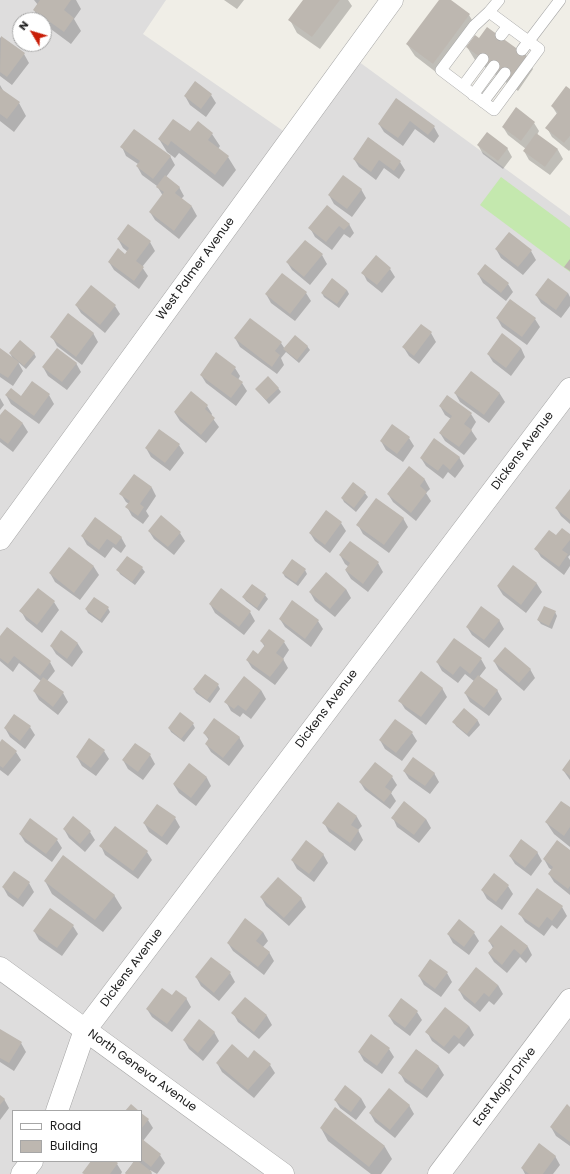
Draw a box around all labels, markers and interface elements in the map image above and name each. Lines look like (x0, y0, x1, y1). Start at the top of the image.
north arrow (12, 12, 52, 52)
text: N (14, 17, 32, 33)
street label: West Palmer Avenue (154, 215, 238, 323)
street label: Dickens Avenue (489, 409, 557, 493)
street label: Dickens Avenue (293, 667, 361, 751)
street label: Dickens Avenue (98, 926, 166, 1010)
street label: North Geneva Avenue (85, 1027, 199, 1115)
street label: East Major Drive (471, 1045, 539, 1129)
legend (12, 1110, 142, 1162)
text: Road (50, 1117, 81, 1134)
text: Building (50, 1137, 98, 1154)

